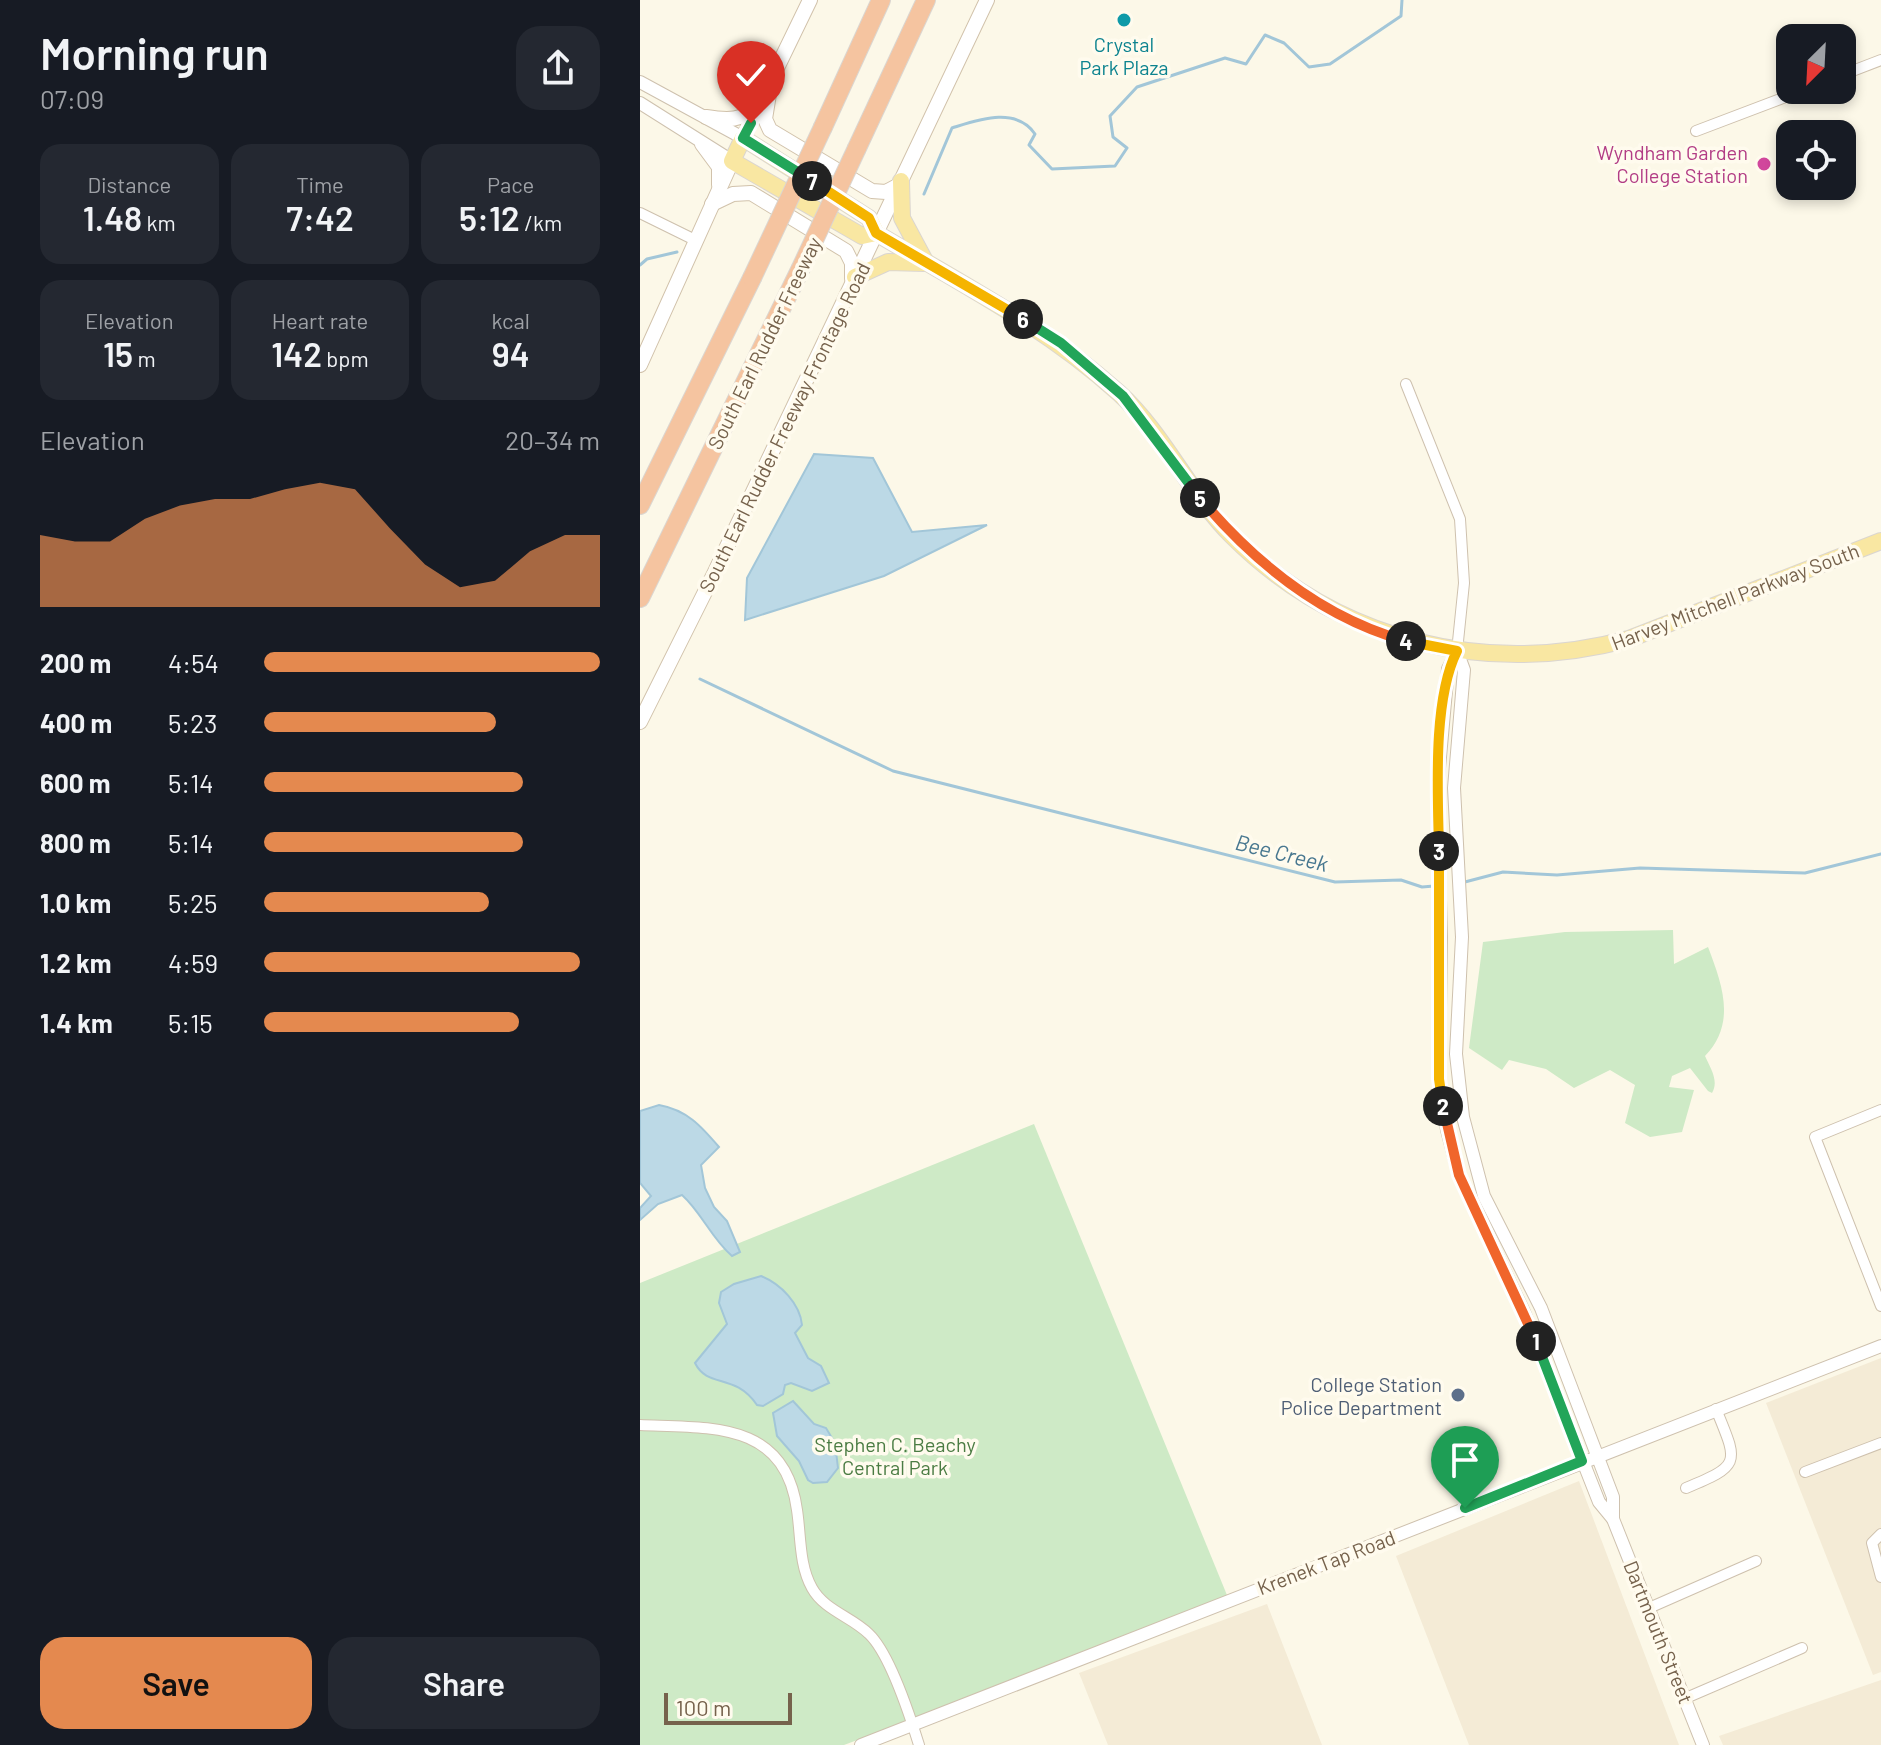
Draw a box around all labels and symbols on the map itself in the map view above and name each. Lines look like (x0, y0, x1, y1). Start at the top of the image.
marker: Crystal Park Plaza (1115, 11, 1133, 29)
north arrow (1776, 24, 1856, 104)
place label: Crystal Park Plaza (1079, 32, 1169, 79)
pin (717, 41, 785, 123)
place label: Wyndham Garden College Station (1596, 140, 1748, 187)
marker: Wyndham Garden College Station (1755, 155, 1773, 173)
pin: 7 (792, 161, 832, 201)
street label: South Earl Rudder Freeway (702, 233, 826, 453)
street label: South Earl Rudder Freeway Frontage Road (693, 258, 875, 596)
pin: 6 (1003, 299, 1043, 339)
pin: 5 (1180, 478, 1220, 518)
street label: Harvey Mitchell Parkway South (1608, 538, 1862, 654)
pin: 4 (1386, 621, 1426, 661)
water label: Bee Creek (1233, 828, 1331, 876)
pin: 3 (1419, 831, 1459, 871)
pin: 2 (1423, 1086, 1463, 1126)
pin: 1 (1516, 1321, 1556, 1361)
place label: College Station Police Department (1281, 1372, 1442, 1419)
marker: College Station Police Department (1449, 1386, 1467, 1404)
pin (1431, 1426, 1499, 1508)
park label: Stephen C. Beachy Central Park (814, 1432, 976, 1479)
street label: Krenek Tap Road (1254, 1525, 1398, 1599)
street label: Dartmouth Street (1619, 1557, 1699, 1707)
scale bar (664, 1689, 792, 1725)

